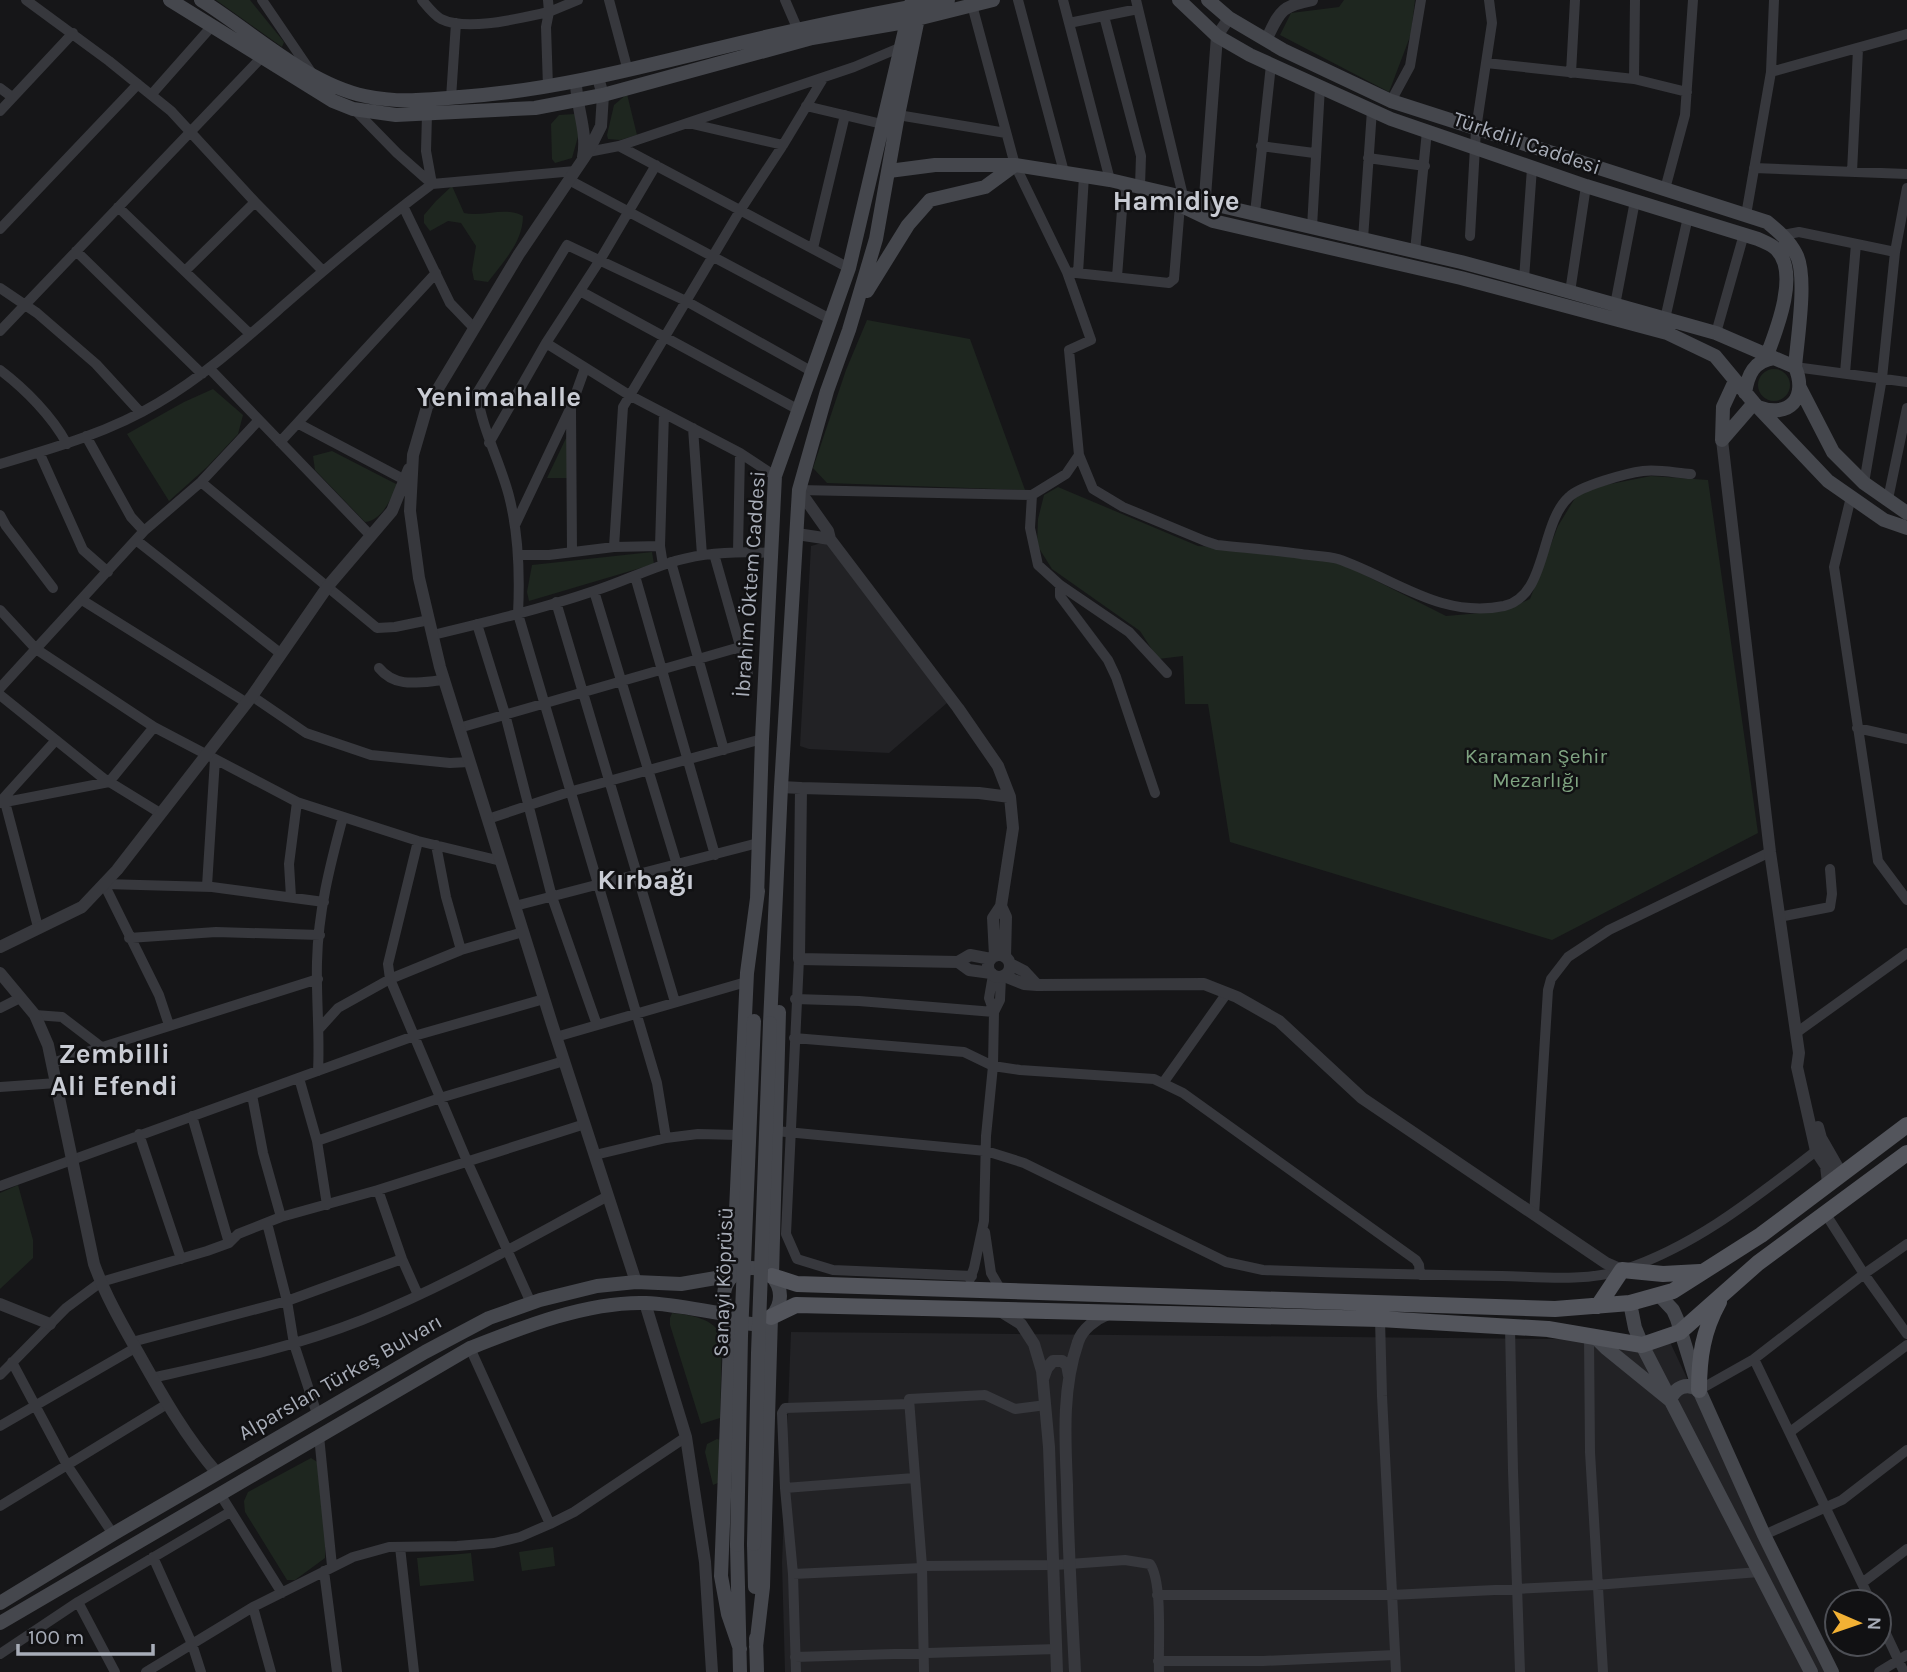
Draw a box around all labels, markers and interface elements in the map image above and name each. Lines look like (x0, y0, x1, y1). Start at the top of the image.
street label: Türkdili Caddesi (1450, 107, 1604, 179)
district label: Hamidiye (1112, 184, 1240, 217)
district label: Yenimahalle (417, 380, 581, 413)
street label: İbrahim Öktem Caddesi (730, 470, 770, 698)
park label: Karaman Şehir Mezarlığı (1465, 744, 1608, 792)
district label: Kırbağı (597, 863, 695, 896)
district label: Zembilli Ali Efendi (50, 1037, 178, 1102)
street label: Sanayi Köprüsü (708, 1207, 738, 1357)
street label: Alparslan Türkeş Bulvarı (234, 1309, 446, 1445)
north arrow (1823, 1588, 1893, 1658)
scale bar (18, 1612, 152, 1656)
text: N (1863, 1616, 1885, 1631)
text: 100 m (28, 1625, 85, 1649)

